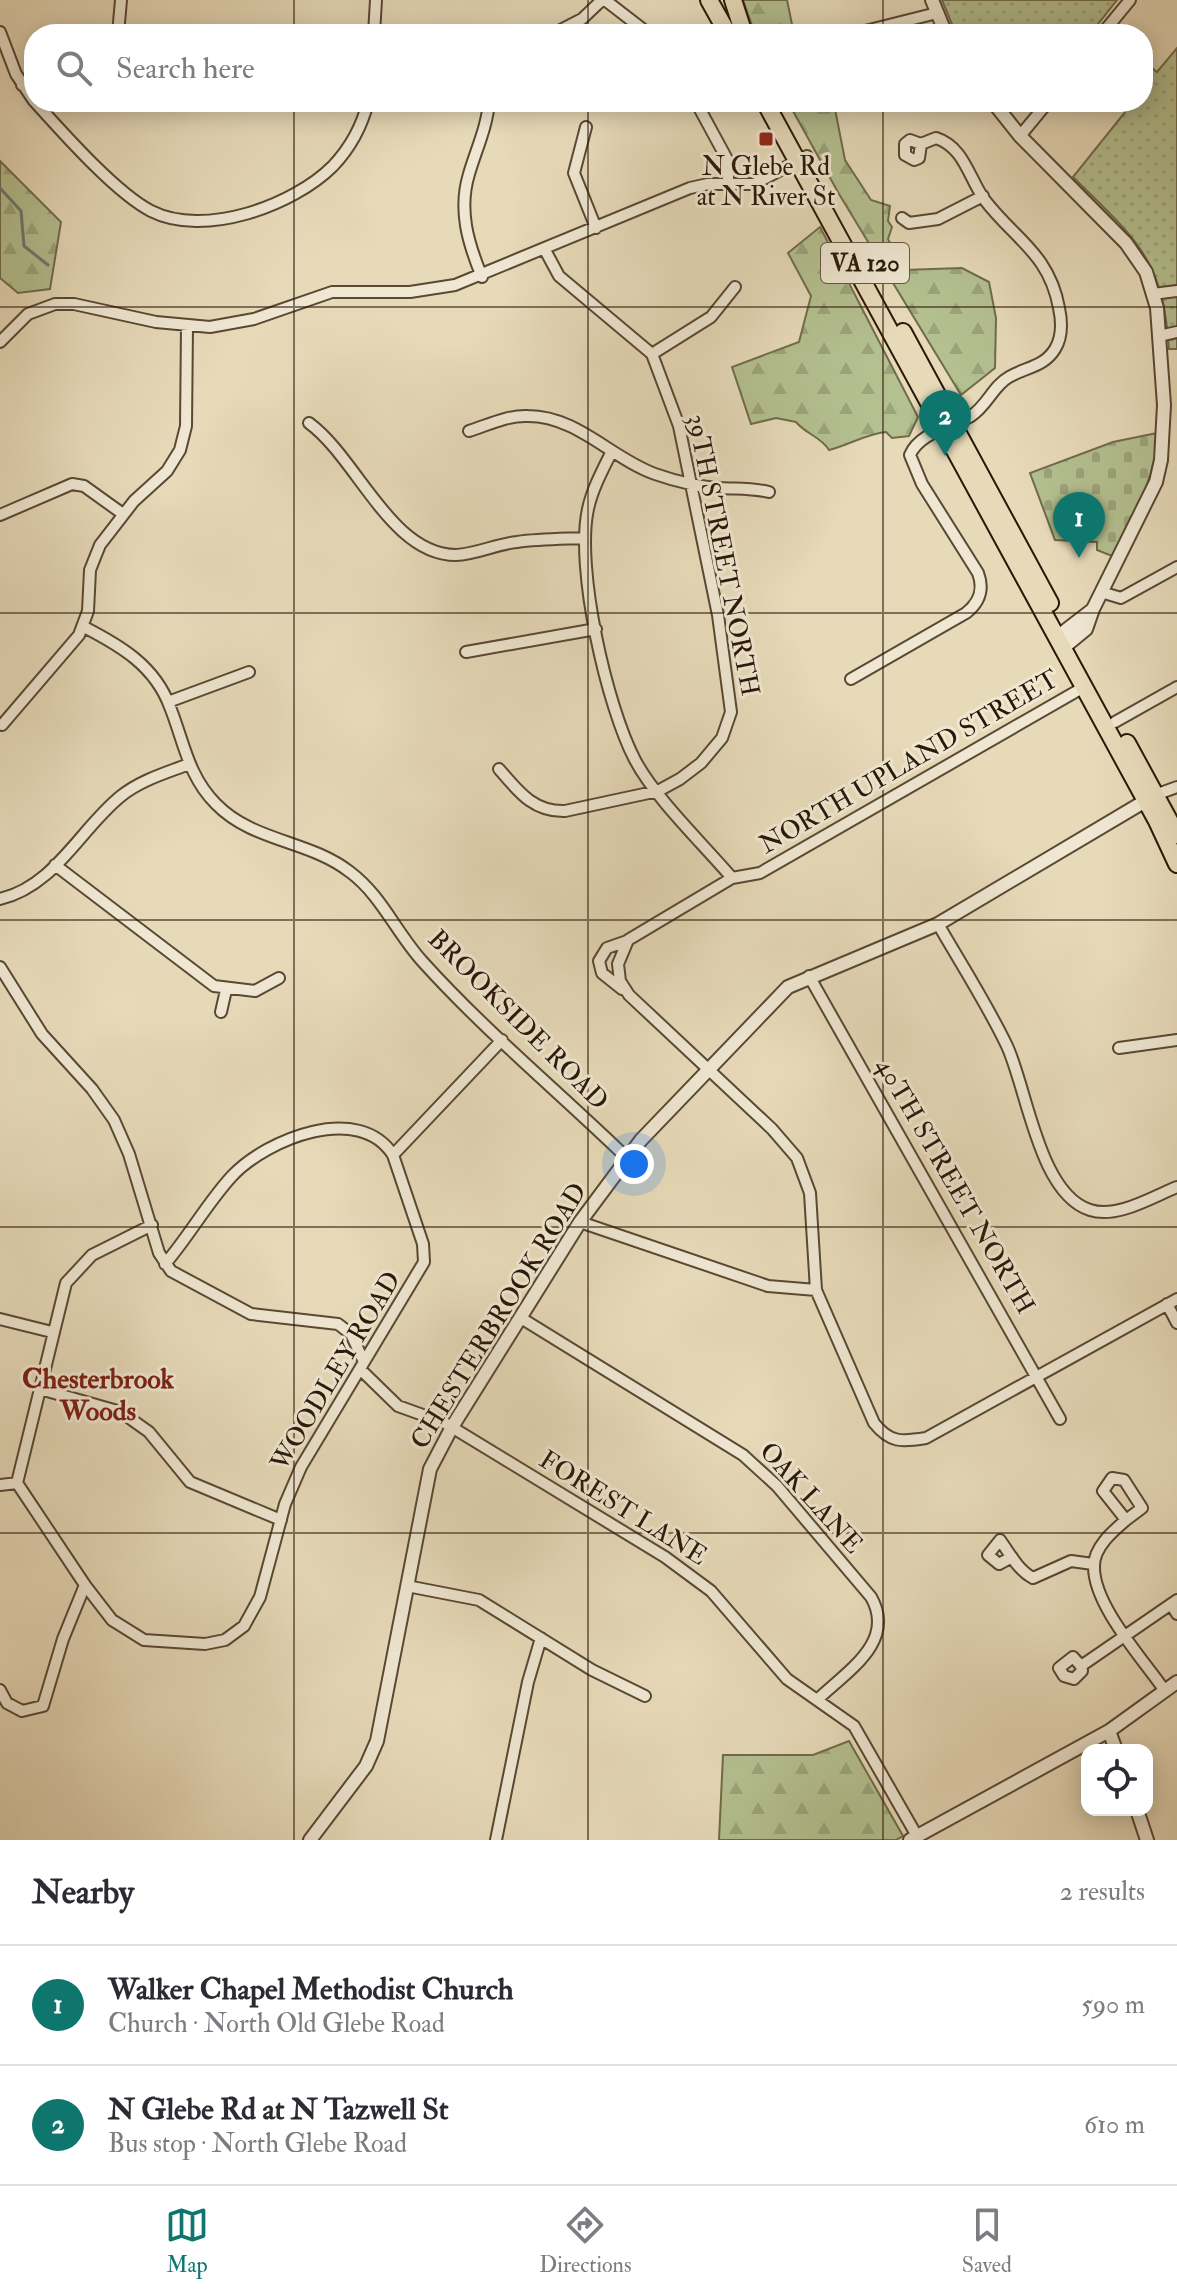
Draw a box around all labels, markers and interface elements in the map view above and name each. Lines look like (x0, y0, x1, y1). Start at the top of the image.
search box (24, 24, 1153, 112)
icon: search (52, 46, 96, 90)
text: Search here (116, 50, 255, 87)
marker: N Glebe Rd at N River St (757, 130, 775, 148)
place label: N Glebe Rd at N River St (697, 151, 835, 213)
road number: VA 120 (821, 243, 909, 283)
pin: 2 (919, 390, 971, 456)
street label: 39TH STREET NORTH (680, 411, 766, 699)
pin: 1 (1053, 492, 1105, 558)
street label: NORTH UPLAND STREET (754, 663, 1064, 861)
street label: BROOKSIDE ROAD (421, 923, 615, 1117)
street label: 40TH STREET NORTH (869, 1052, 1041, 1320)
your location (614, 1144, 654, 1184)
street label: CHESTERBROOK ROAD (404, 1177, 594, 1455)
street label: WOODLEY ROAD (263, 1266, 408, 1477)
district label: Chesterbrook Woods (22, 1362, 175, 1429)
street label: OAK LANE (753, 1436, 869, 1560)
street label: FOREST LANE (533, 1444, 713, 1572)
map controls (1081, 1744, 1153, 1816)
button: locate (1081, 1744, 1153, 1816)
text: Nearby (32, 1871, 134, 1914)
text: 2 results (1060, 1876, 1145, 1908)
text: Walker Chapel Methodist Church (108, 1971, 514, 2008)
text: 1 (53, 1989, 63, 2021)
text: 590 m (1081, 1989, 1145, 2021)
text: Church · North Old Glebe Road (108, 2008, 445, 2040)
text: N Glebe Rd at N Tazwell St (108, 2091, 449, 2128)
text: 2 (51, 2109, 65, 2141)
text: 610 m (1084, 2109, 1145, 2141)
text: Bus stop · North Glebe Road (108, 2128, 407, 2160)
tab: Map (165, 2203, 209, 2279)
tab: Directions (539, 2203, 632, 2279)
tab: Saved (962, 2203, 1012, 2279)

